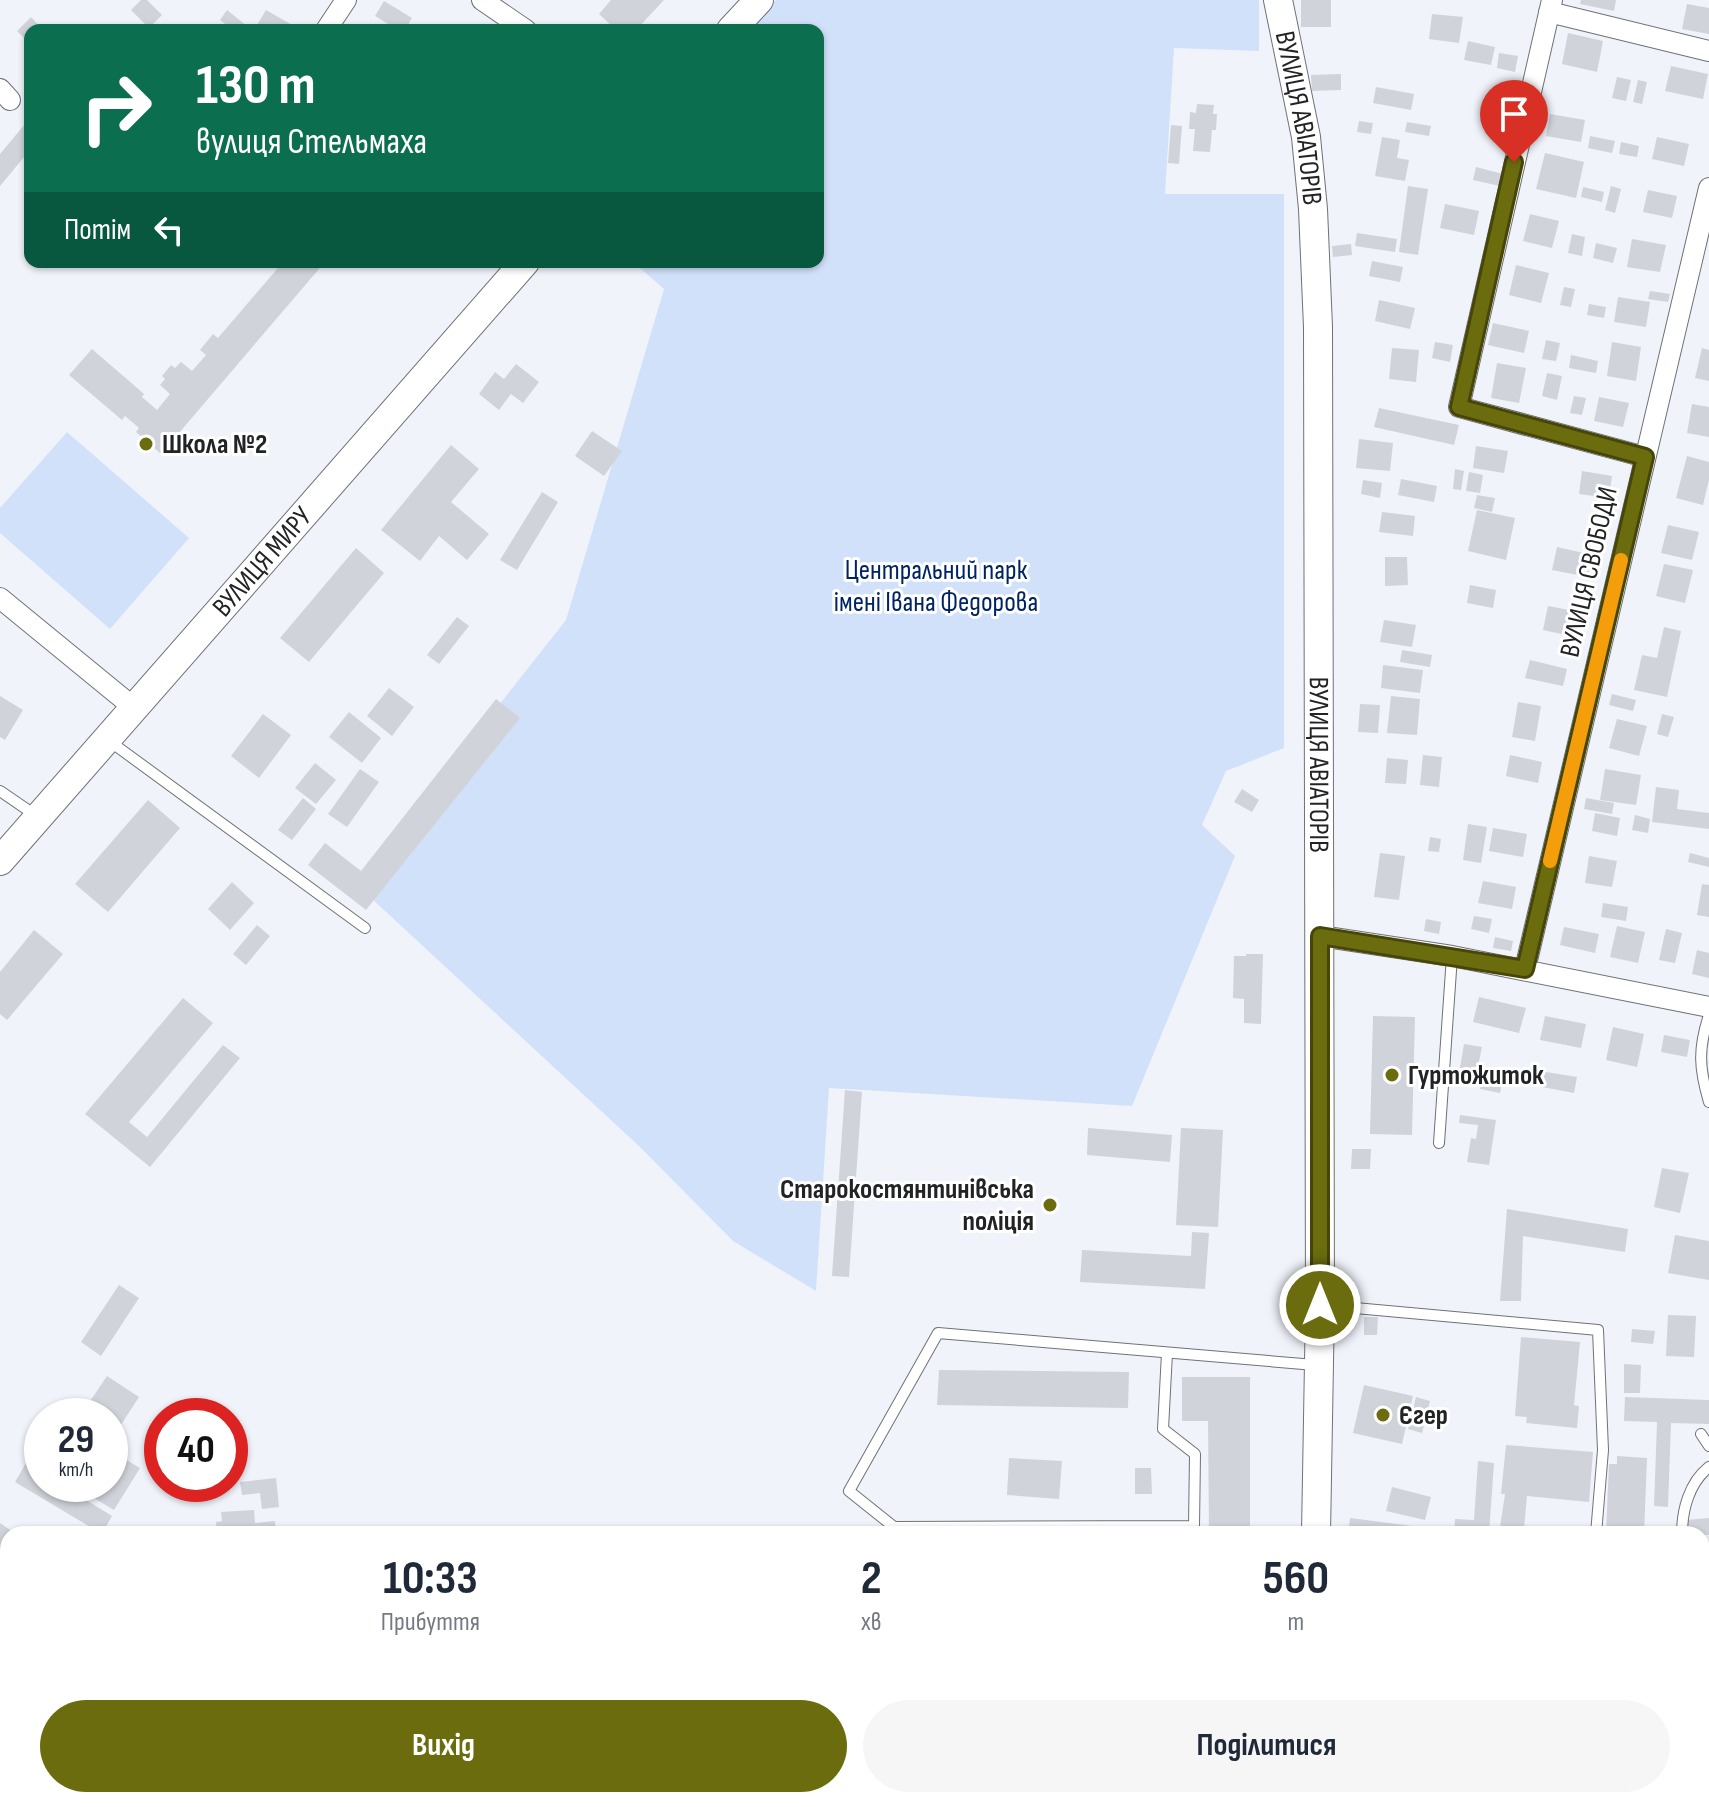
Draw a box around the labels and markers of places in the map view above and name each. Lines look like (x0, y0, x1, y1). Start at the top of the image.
pin (1480, 80, 1548, 162)
place label: Школа №2 (162, 428, 267, 461)
marker: Школа №2 (137, 435, 155, 453)
place label: Гуртожиток (1408, 1059, 1544, 1092)
marker: Гуртожиток (1383, 1066, 1401, 1084)
place label: Старокостянтинівська поліція (780, 1173, 1034, 1238)
marker: Старокостянтинівська поліція (1041, 1196, 1059, 1214)
place label: Єгер (1399, 1399, 1448, 1432)
marker: Єгер (1374, 1406, 1392, 1424)

